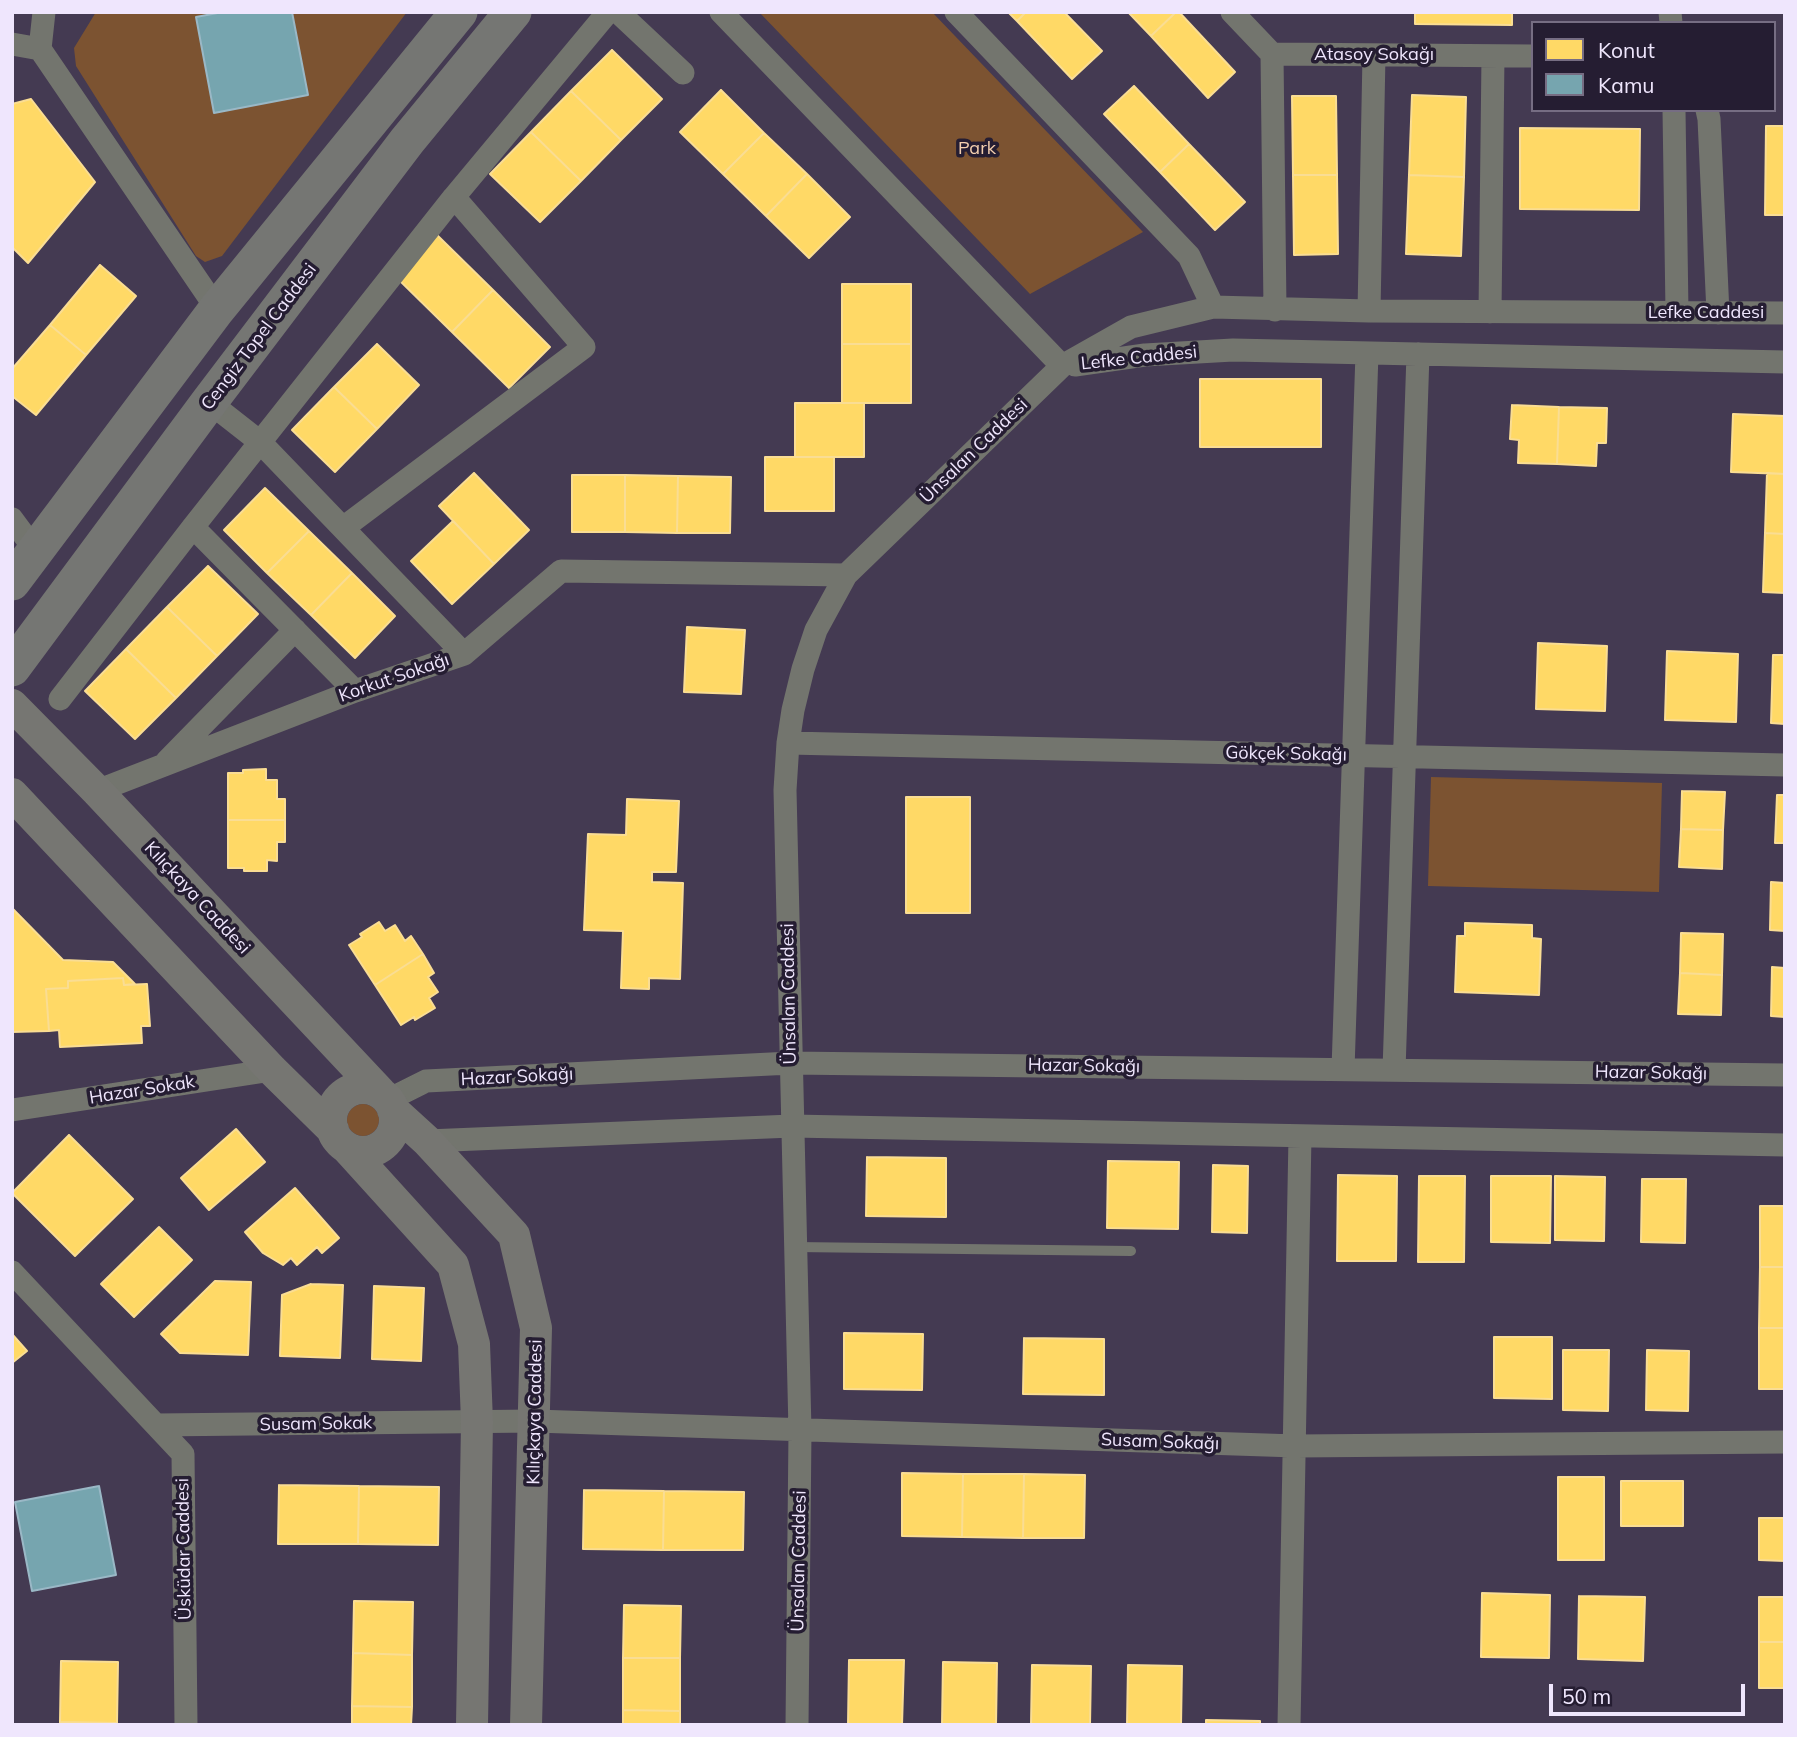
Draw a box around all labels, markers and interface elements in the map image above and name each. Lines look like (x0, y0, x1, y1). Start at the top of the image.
legend (1531, 21, 1776, 112)
text: Konut (1598, 37, 1655, 63)
street label: Atasoy Sokağı (1314, 44, 1434, 66)
text: Kamu (1598, 72, 1654, 98)
park label: Park (958, 138, 996, 160)
street label: Cengiz Topel Caddesi (197, 259, 321, 415)
street label: Lefke Caddesi (1648, 302, 1764, 324)
street label: Lefke Caddesi (1080, 341, 1198, 375)
street label: Ünsalan Caddesi (916, 394, 1032, 508)
street label: Korkut Sokağı (336, 649, 452, 707)
street label: Gökçek Sokağı (1225, 742, 1347, 766)
street label: Kılıçkaya Caddesi (140, 837, 254, 959)
street label: Ünsalan Caddesi (777, 923, 801, 1065)
street label: Hazar Sokağı (1028, 1054, 1140, 1078)
street label: Hazar Sokağı (1595, 1061, 1707, 1085)
street label: Hazar Sokağı (460, 1063, 574, 1091)
street label: Hazar Sokak (88, 1071, 196, 1109)
street label: Kılıçkaya Caddesi (523, 1339, 547, 1485)
street label: Susam Sokak (260, 1412, 372, 1436)
street label: Susam Sokağı (1100, 1429, 1220, 1455)
street label: Üsküdar Caddesi (172, 1478, 196, 1620)
street label: Ünsalan Caddesi (787, 1490, 811, 1632)
scale bar (1552, 1670, 1748, 1714)
text: 50 m (1562, 1683, 1611, 1709)

